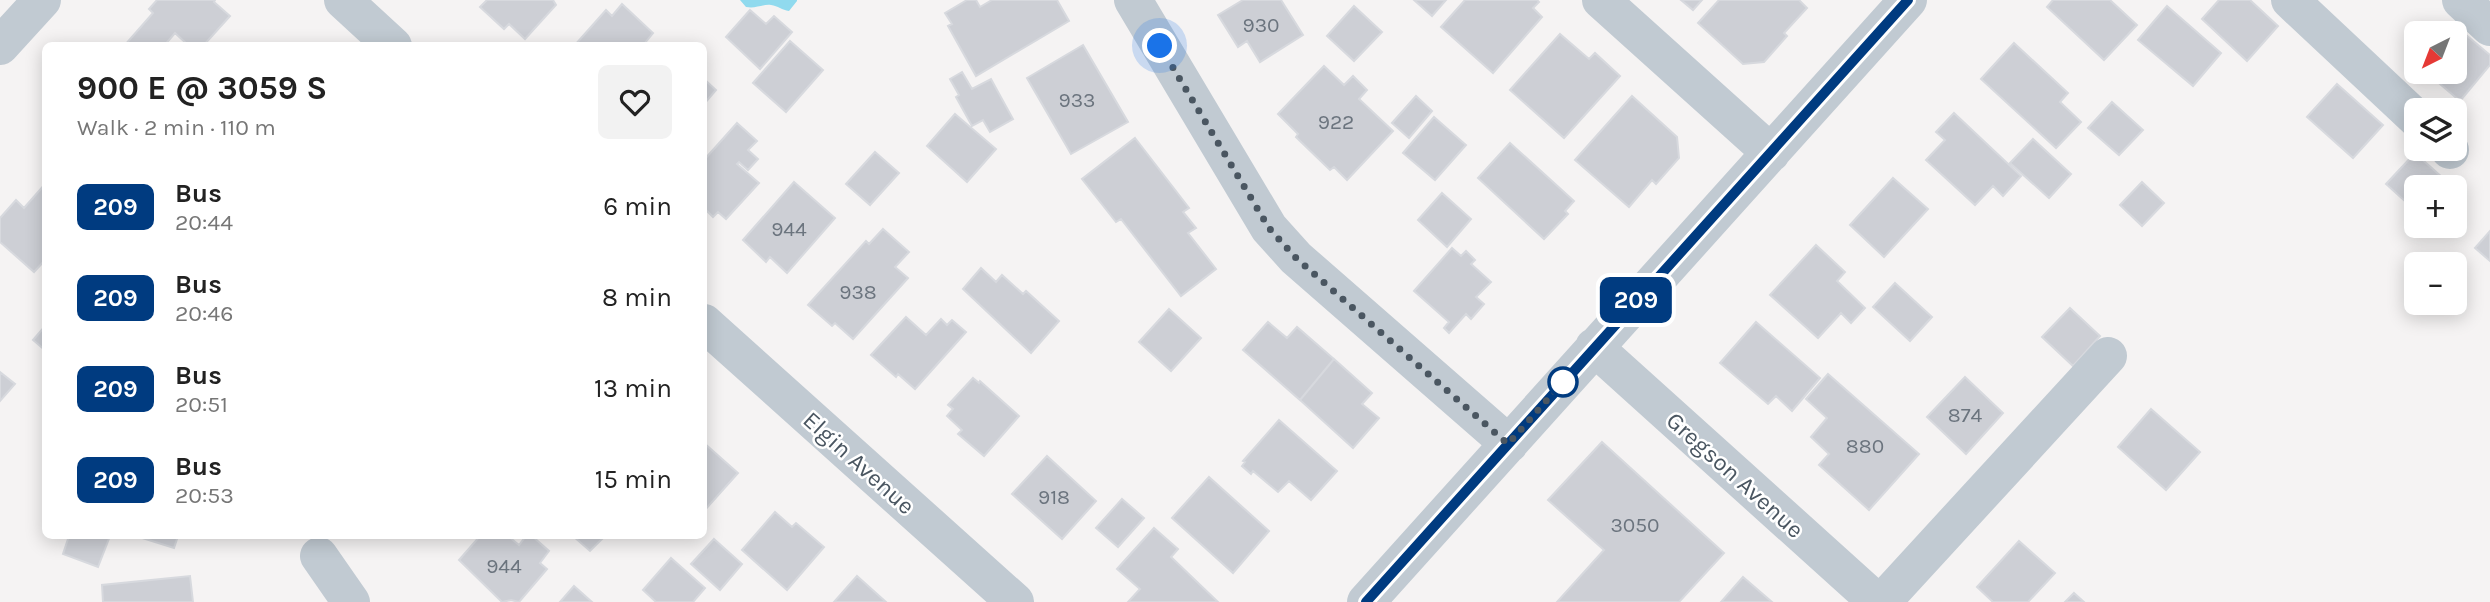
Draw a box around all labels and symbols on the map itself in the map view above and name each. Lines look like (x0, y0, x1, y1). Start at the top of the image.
house number: 930 (1242, 13, 1280, 37)
north arrow (2404, 21, 2468, 84)
your location (1142, 28, 1177, 63)
house number: 933 (1059, 88, 1095, 112)
house number: 922 (1318, 110, 1354, 134)
house number: 944 (771, 217, 807, 241)
line badge: 209 (1596, 277, 1676, 323)
house number: 938 (839, 280, 877, 304)
unlabelled marker (1548, 367, 1578, 397)
house number: 874 (1948, 403, 1983, 427)
street label: Elgin Avenue (798, 406, 920, 520)
street label: Gregson Avenue (1661, 406, 1809, 544)
house number: 880 (1846, 434, 1884, 458)
house number: 918 (1038, 485, 1070, 509)
house number: 3050 (1610, 513, 1660, 537)
house number: 944 (486, 554, 522, 578)

